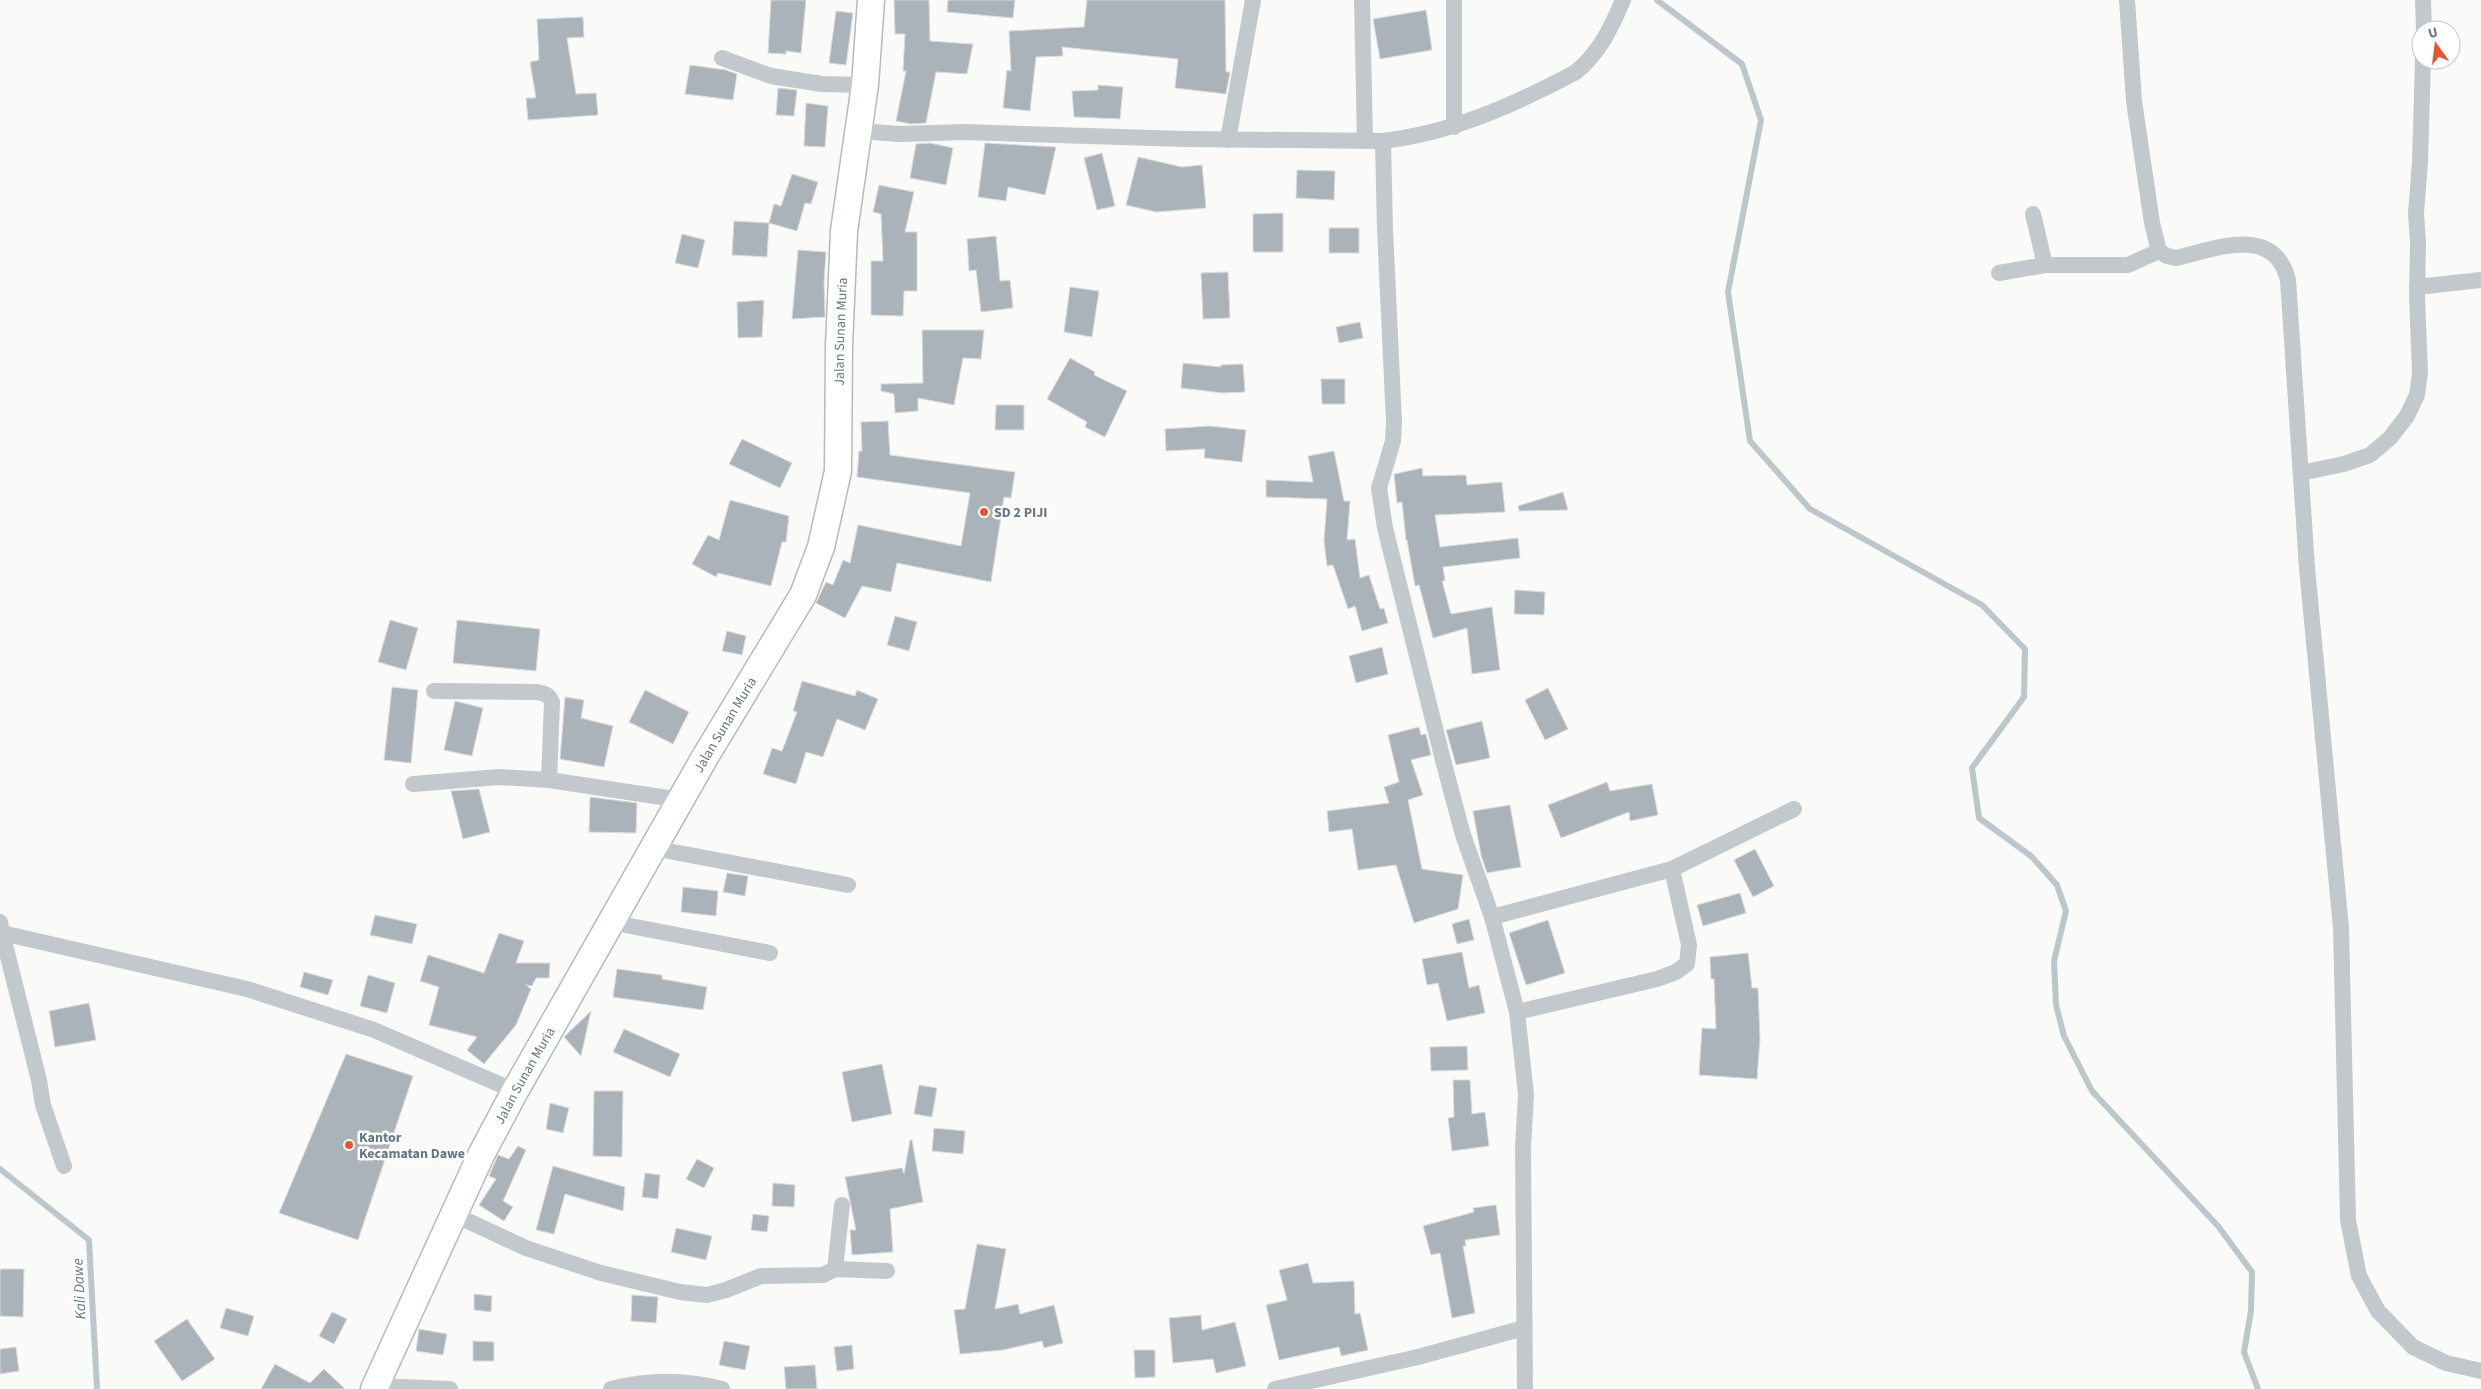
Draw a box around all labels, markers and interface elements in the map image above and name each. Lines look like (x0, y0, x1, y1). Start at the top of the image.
north arrow (2411, 20, 2461, 70)
text: U (2426, 23, 2440, 44)
street label: Jalan Sunan Muria (830, 277, 853, 386)
place label: SD 2 PIJI (994, 503, 1048, 523)
marker: SD 2 PIJI (978, 506, 990, 518)
street label: Jalan Sunan Muria (689, 673, 762, 777)
street label: Jalan Sunan Muria (490, 1024, 560, 1128)
place label: Kantor Kecamatan Dawe (359, 1128, 465, 1164)
marker: Kantor Kecamatan Dawe (343, 1139, 355, 1151)
water label: Kali Dawe (67, 1258, 92, 1320)

